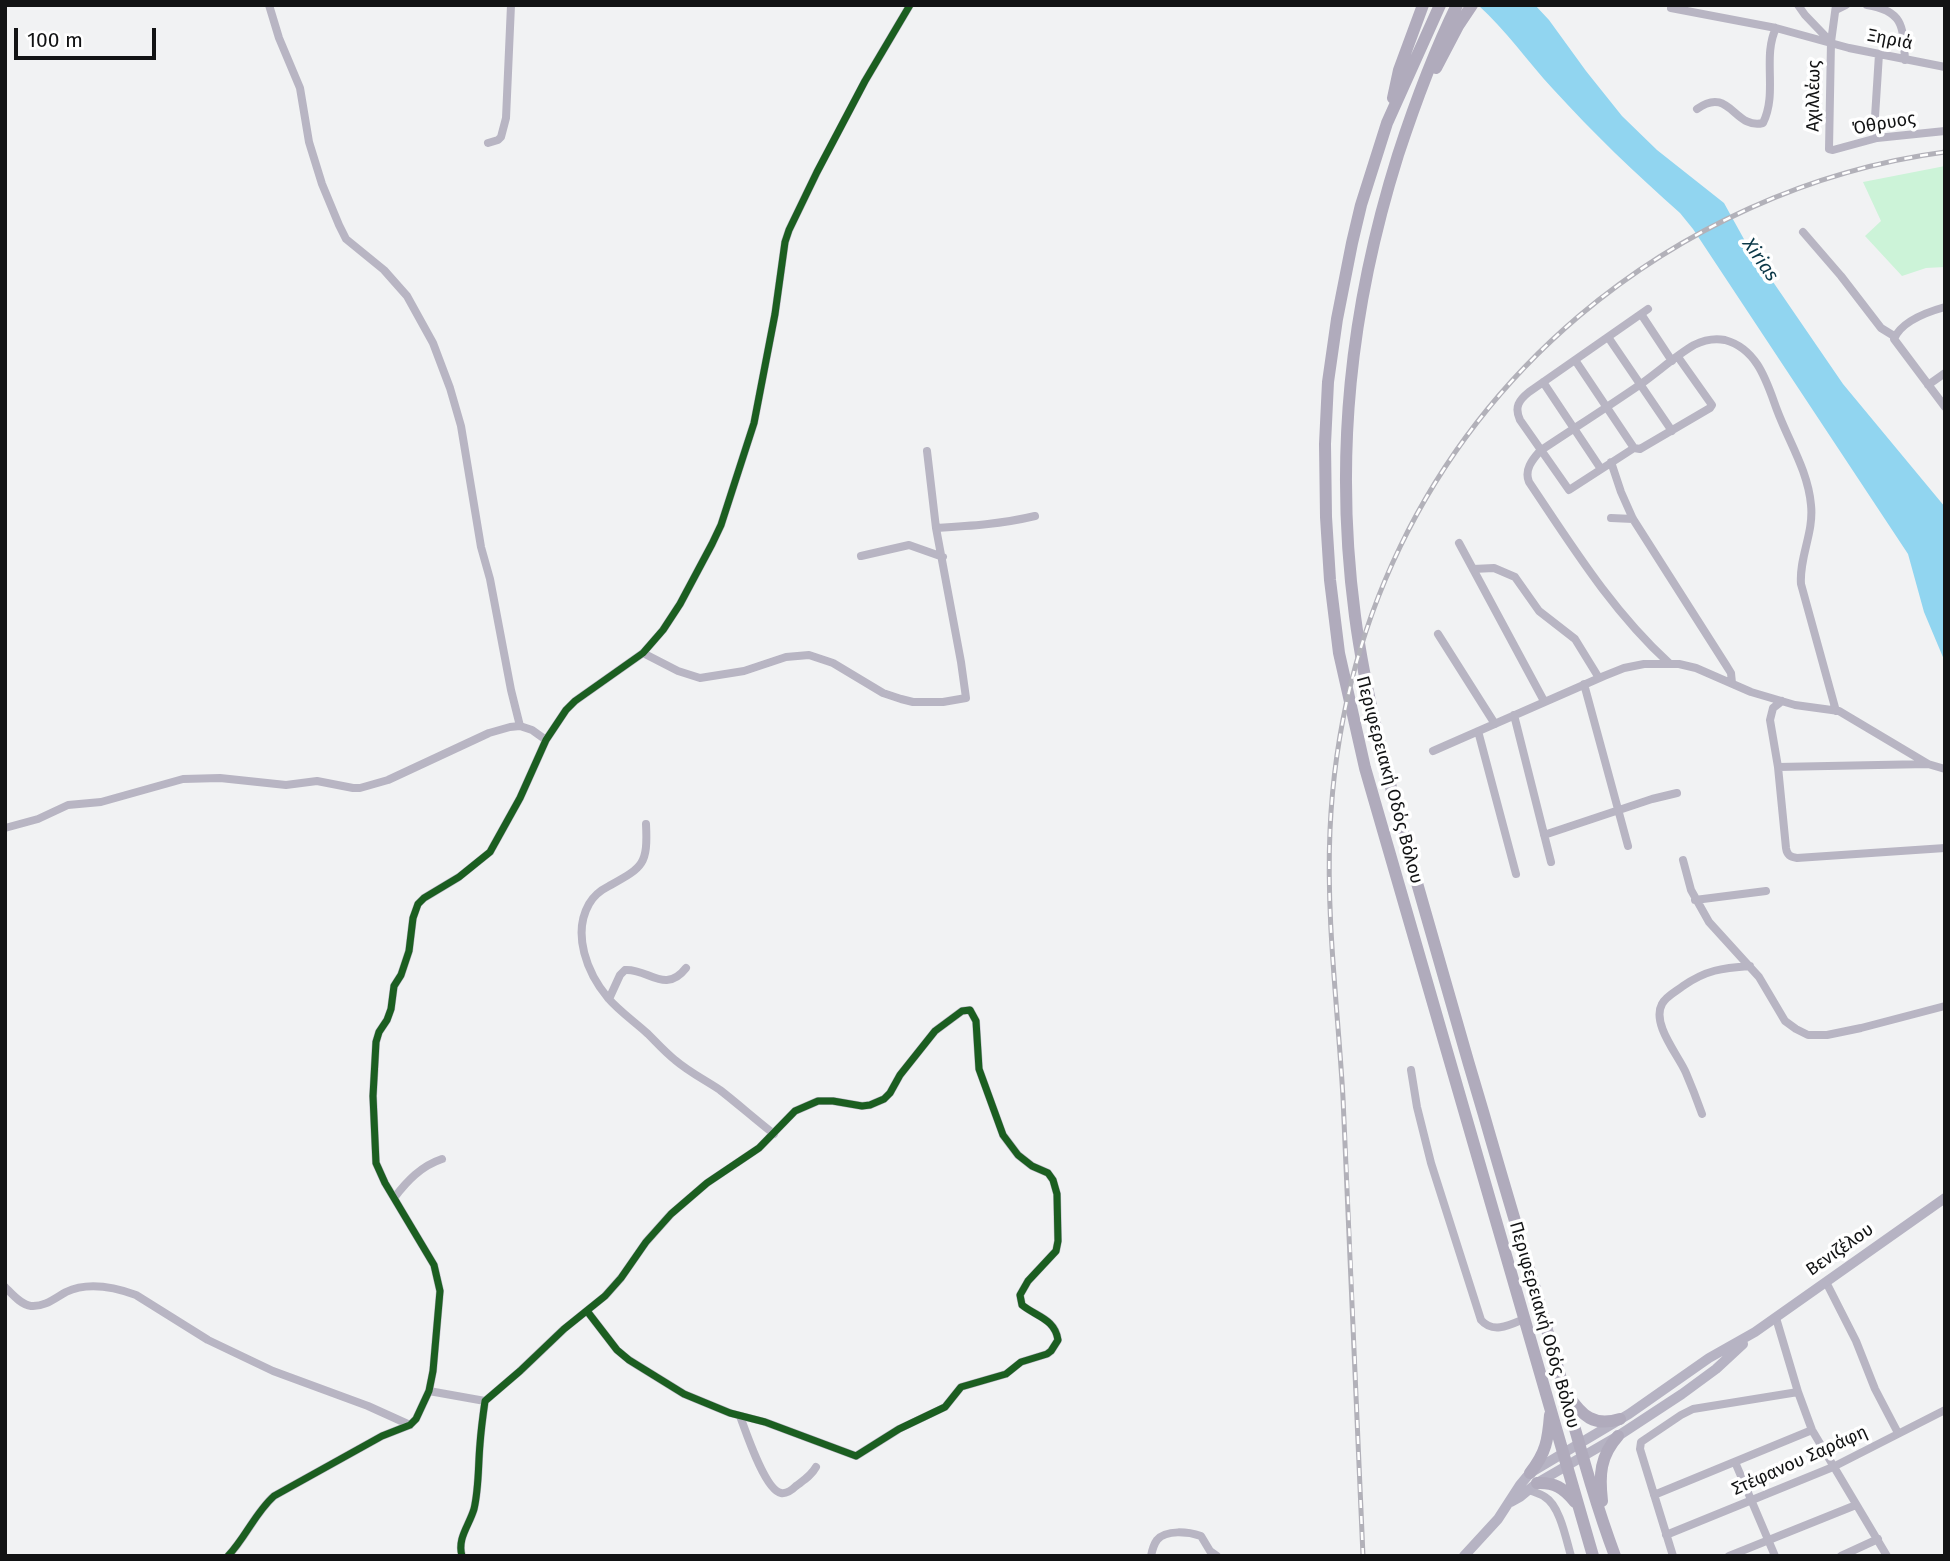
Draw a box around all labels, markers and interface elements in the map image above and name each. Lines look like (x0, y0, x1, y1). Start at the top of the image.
scale bar (18, 14, 159, 58)
street label: Ξηριά (1865, 25, 1915, 55)
text: 100 m (27, 27, 83, 53)
street label: Αχιλλέως (1803, 60, 1825, 132)
street label: Όθρυος (1851, 108, 1917, 140)
water label: Xirias (1737, 234, 1783, 286)
street label: Περιφερειακή Οδός Βόλου (1351, 674, 1427, 886)
street label: Περιφερειακή Οδός Βόλου (1504, 1219, 1584, 1431)
street label: Βενιζέλου (1802, 1219, 1878, 1281)
street label: Στέφανου Σαράφη (1729, 1421, 1871, 1501)

